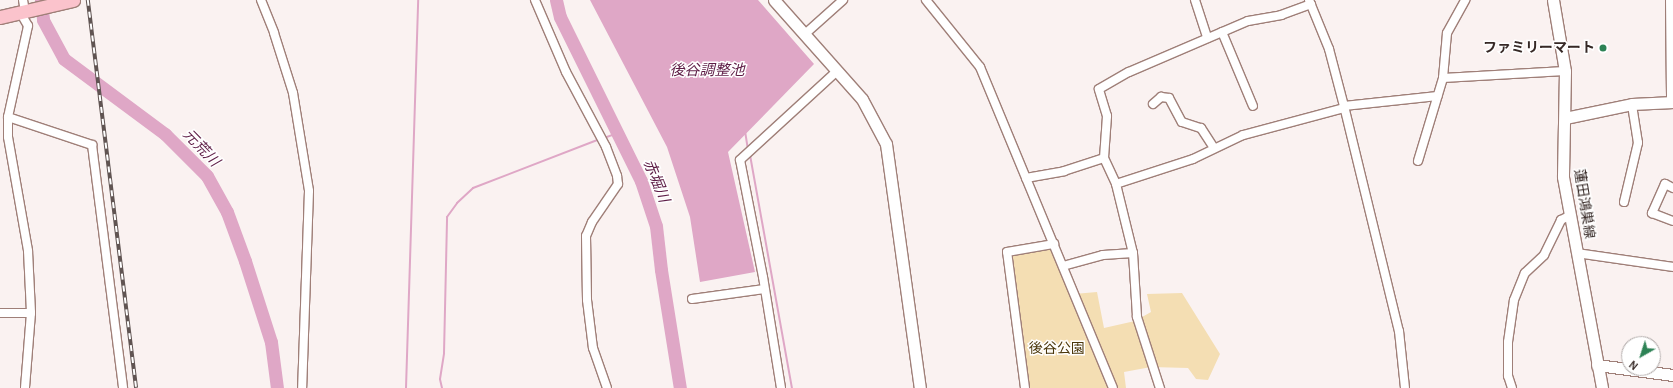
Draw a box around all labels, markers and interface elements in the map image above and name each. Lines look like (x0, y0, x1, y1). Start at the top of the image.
place label: ファミリーマート (1483, 40, 1595, 56)
marker: ファミリーマート (1598, 43, 1608, 53)
water label: 後谷調整池 (670, 62, 744, 80)
water label: 元荒川 (179, 126, 223, 170)
water label: 赤堀川 (639, 157, 673, 205)
street label: 蓮田鴻巣線 (1570, 168, 1598, 240)
north arrow (1621, 336, 1661, 376)
park label: 後谷公園 (1029, 341, 1085, 357)
text: N (1627, 357, 1641, 372)

